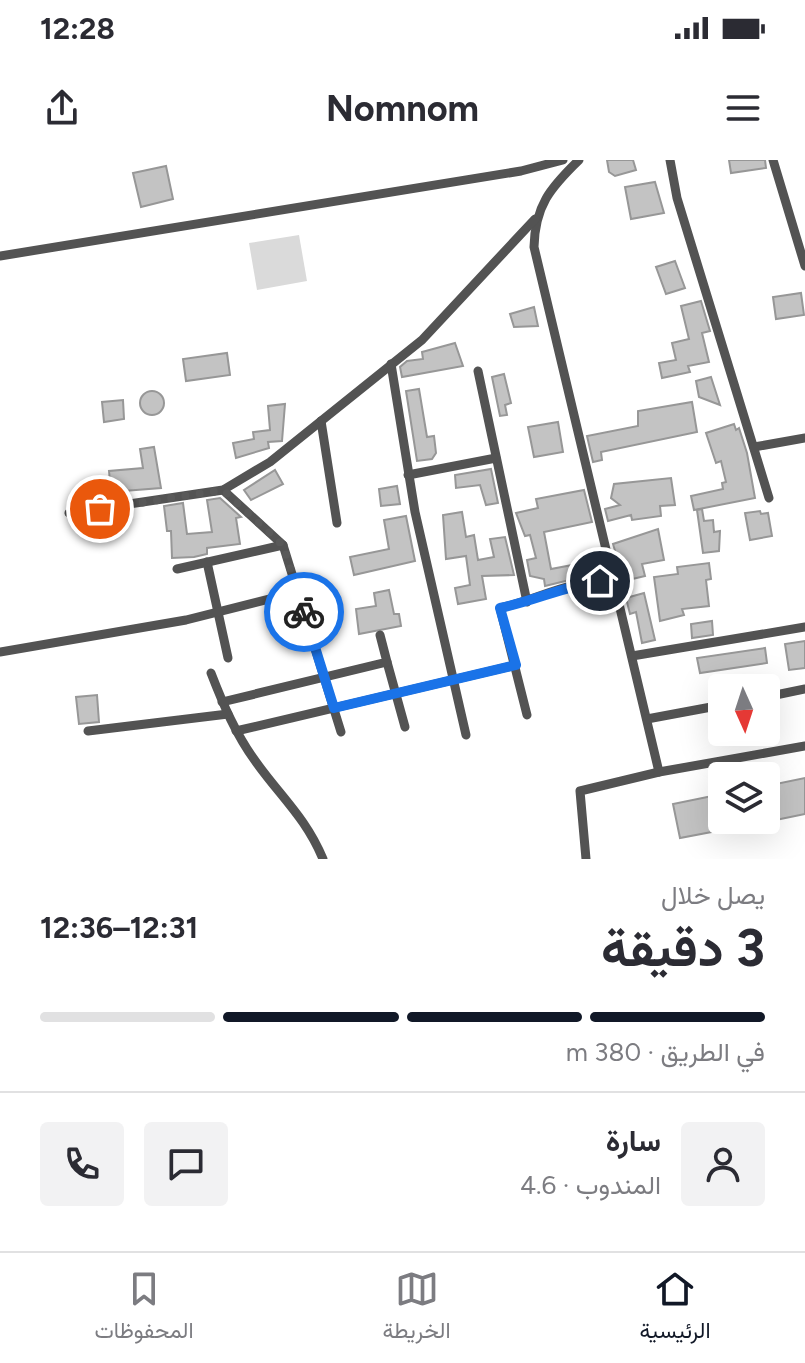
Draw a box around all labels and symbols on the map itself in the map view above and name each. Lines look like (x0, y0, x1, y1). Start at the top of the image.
pin (66, 475, 134, 543)
pin (566, 547, 634, 615)
courier (264, 572, 344, 652)
north arrow (708, 674, 780, 746)

